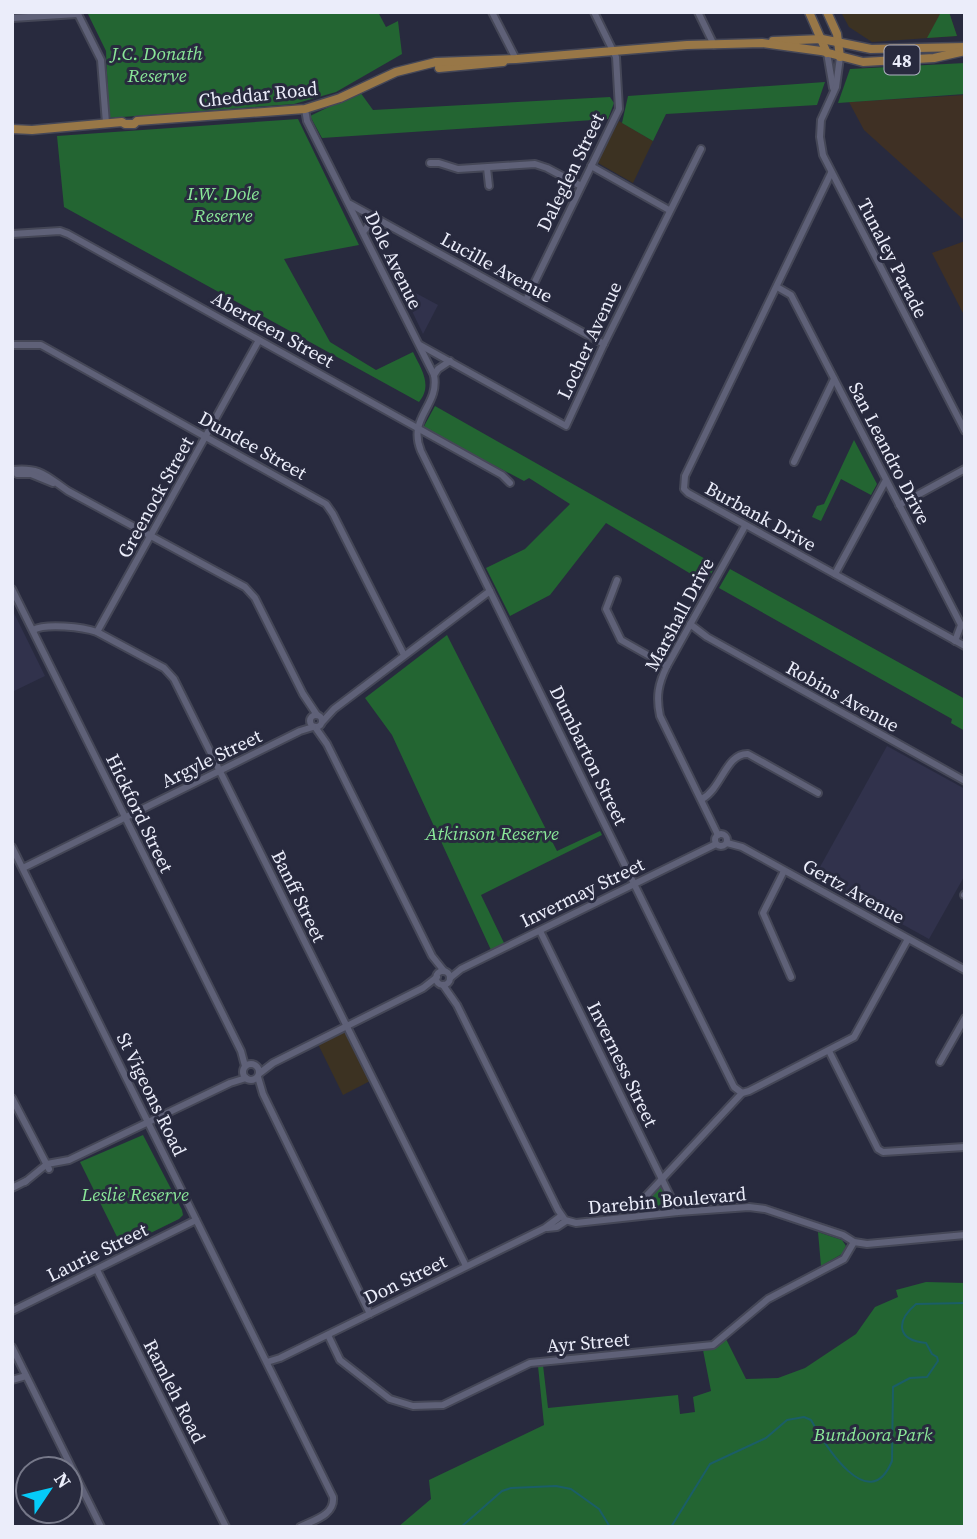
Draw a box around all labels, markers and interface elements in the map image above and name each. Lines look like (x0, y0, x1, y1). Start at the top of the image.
park label: J.C. Donath Reserve (108, 40, 203, 88)
road number: 48 (884, 46, 920, 74)
street label: Cheddar Road (197, 75, 319, 113)
street label: Daleglen Street (530, 108, 610, 235)
park label: I.W. Dole Reserve (186, 180, 259, 228)
street label: Tunaley Parade (852, 194, 934, 322)
street label: Dole Avenue (359, 207, 429, 313)
street label: Lucille Avenue (436, 225, 558, 309)
street label: Locher Avenue (550, 277, 628, 403)
street label: Aberdeen Street (207, 285, 340, 374)
street label: San Leandro Drive (843, 377, 937, 529)
street label: Dundee Street (194, 405, 312, 486)
street label: Greenock Street (111, 431, 200, 562)
street label: Burbank Drive (701, 475, 821, 557)
street label: Marshall Drive (638, 553, 720, 675)
street label: Robins Avenue (782, 654, 904, 738)
street label: Dumbarton Street (544, 681, 634, 830)
street label: Argyle Street (156, 722, 266, 794)
street label: Hickford Street (100, 749, 180, 877)
park label: Atkinson Reserve (424, 820, 559, 846)
street label: Banff Street (266, 846, 333, 947)
street label: Invermay Street (516, 850, 649, 933)
street label: Gertz Avenue (798, 852, 910, 930)
street label: Inverness Street (581, 997, 665, 1132)
street label: St Vigeons Road (111, 1028, 193, 1160)
street label: Darebin Boulevard (587, 1180, 748, 1220)
park label: Leslie Reserve (80, 1181, 189, 1207)
street label: Laurie Street (42, 1216, 152, 1288)
street label: Don Street (359, 1247, 451, 1310)
street label: Ayr Street (546, 1325, 631, 1359)
street label: Ramleh Road (138, 1335, 212, 1447)
park label: Bundoora Park (813, 1421, 932, 1447)
north arrow (14, 1455, 84, 1525)
text: N (48, 1467, 78, 1494)

